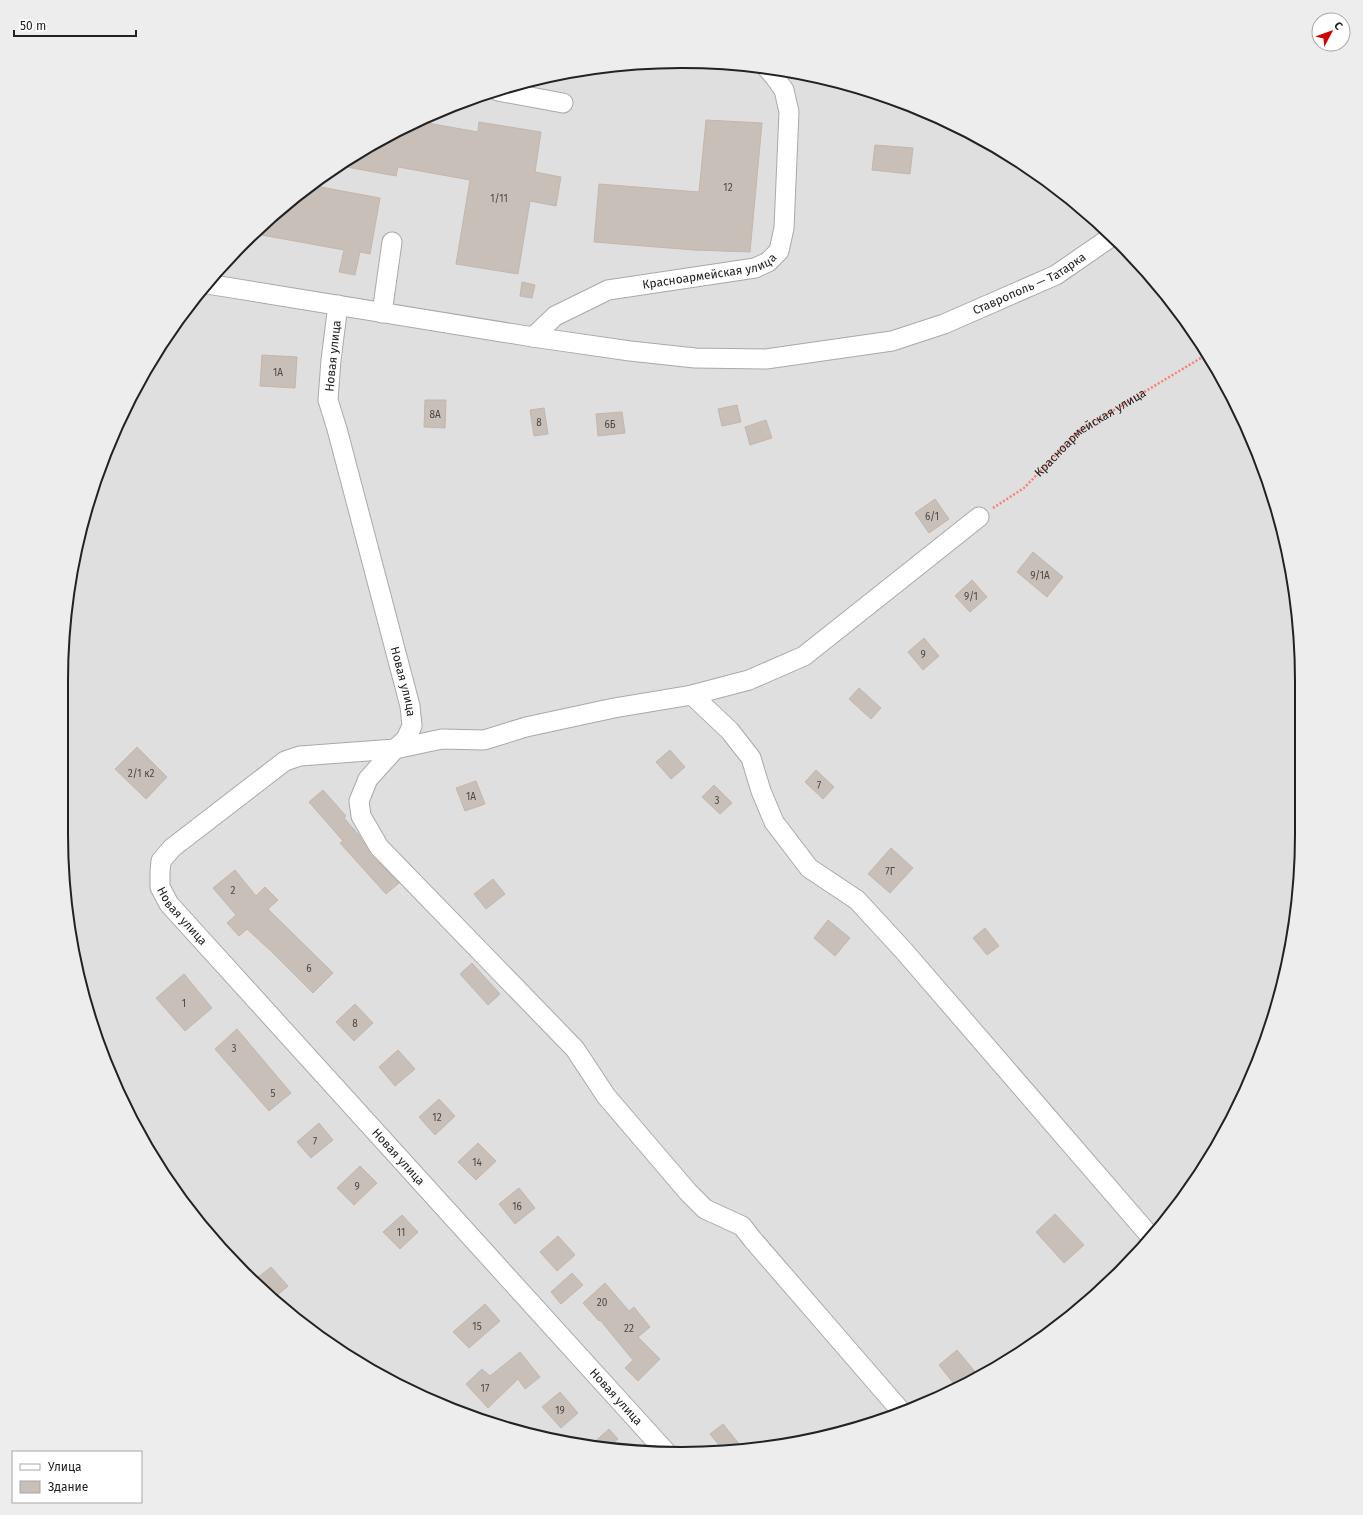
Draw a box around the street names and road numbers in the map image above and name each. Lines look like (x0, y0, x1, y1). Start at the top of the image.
street label: Красноармейская улица (641, 250, 780, 292)
street label: Ставрополь — Татарка (971, 250, 1088, 318)
street label: Новая улица (322, 320, 344, 392)
street label: Красноармейская улица (1032, 386, 1148, 480)
street label: Новая улица (388, 645, 418, 717)
street label: Новая улица (154, 884, 210, 948)
street label: Новая улица (369, 1126, 428, 1188)
street label: Новая улица (587, 1366, 645, 1428)

